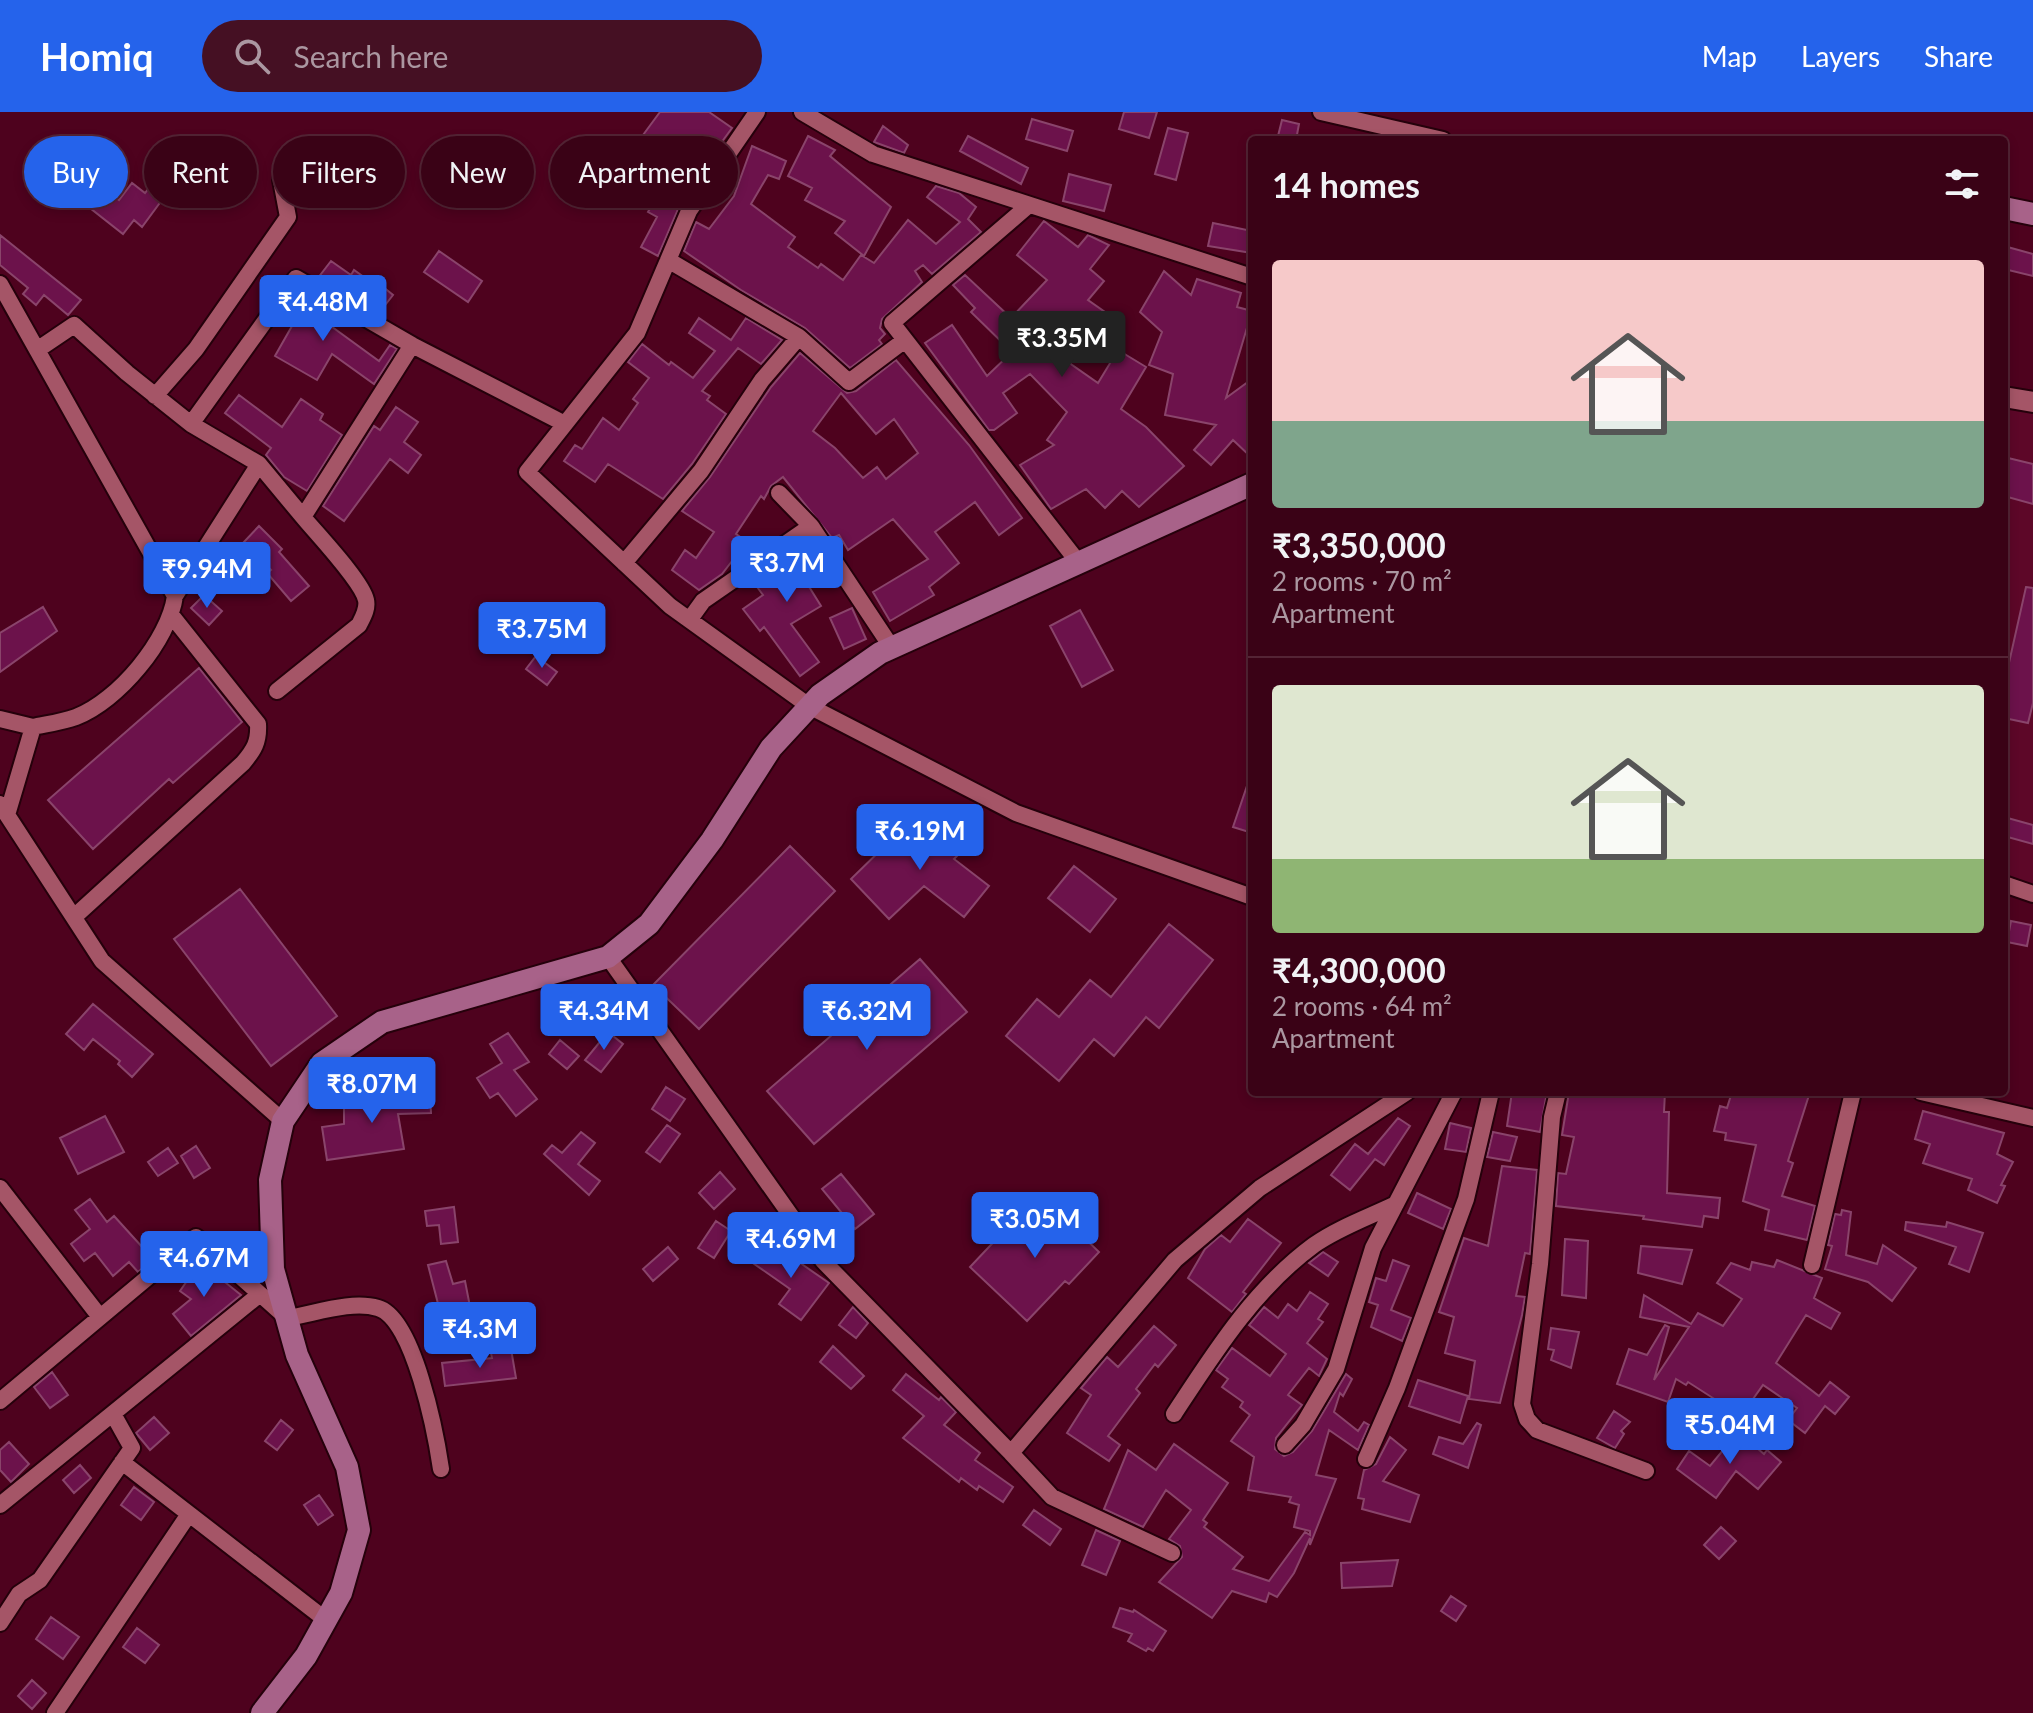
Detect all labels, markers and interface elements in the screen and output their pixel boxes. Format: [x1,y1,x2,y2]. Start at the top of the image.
search box [202,20,762,92]
text: Homiq [40,33,154,79]
icon: search [230,34,274,78]
text: Search here [294,38,448,74]
text: Map [1702,39,1757,73]
text: Layers [1801,39,1880,73]
text: Share [1924,39,1993,73]
chip: Buy [24,136,128,208]
chip: Rent [144,136,257,208]
chip: Filters [273,136,405,208]
chip: New [421,136,534,208]
chip: Apartment [550,136,738,208]
icon: filters [1940,162,1984,206]
text: 14 homes [1272,164,1420,205]
pin: ₹4.48M [258,275,388,343]
text: ₹4.48M [277,285,369,317]
pin: ₹3.35M [997,311,1127,379]
icon: home [1556,312,1700,456]
text: ₹3.35M [1016,321,1108,353]
text: ₹3,350,000 [1272,524,1446,565]
pin: ₹3.7M [731,536,843,604]
pin: ₹9.94M [142,542,272,610]
text: ₹3.7M [749,546,825,578]
text: ₹9.94M [161,552,253,584]
text: 2 rooms · 70 m² [1272,565,1452,597]
text: Apartment [1272,597,1395,629]
pin: ₹3.75M [477,602,607,670]
text: ₹3.75M [496,612,588,644]
icon: home [1556,737,1700,881]
pin: ₹6.19M [855,804,985,872]
text: ₹6.19M [874,814,966,846]
text: ₹4,300,000 [1272,949,1446,990]
pin: ₹4.34M [539,984,669,1052]
pin: ₹6.32M [802,984,932,1052]
text: 2 rooms · 64 m² [1272,990,1452,1022]
text: ₹4.34M [558,994,650,1026]
text: ₹6.32M [821,994,913,1026]
text: Apartment [1272,1022,1395,1054]
pin: ₹8.07M [307,1057,437,1125]
text: ₹8.07M [326,1067,418,1099]
pin: ₹3.05M [970,1192,1100,1260]
text: ₹3.05M [989,1202,1081,1234]
pin: ₹4.69M [726,1212,856,1280]
text: ₹4.69M [745,1222,837,1254]
pin: ₹4.67M [139,1231,269,1299]
text: ₹4.67M [158,1241,250,1273]
pin: ₹4.3M [424,1302,536,1370]
text: ₹4.3M [442,1312,518,1344]
pin: ₹5.04M [1665,1398,1795,1466]
text: ₹5.04M [1684,1408,1776,1440]

